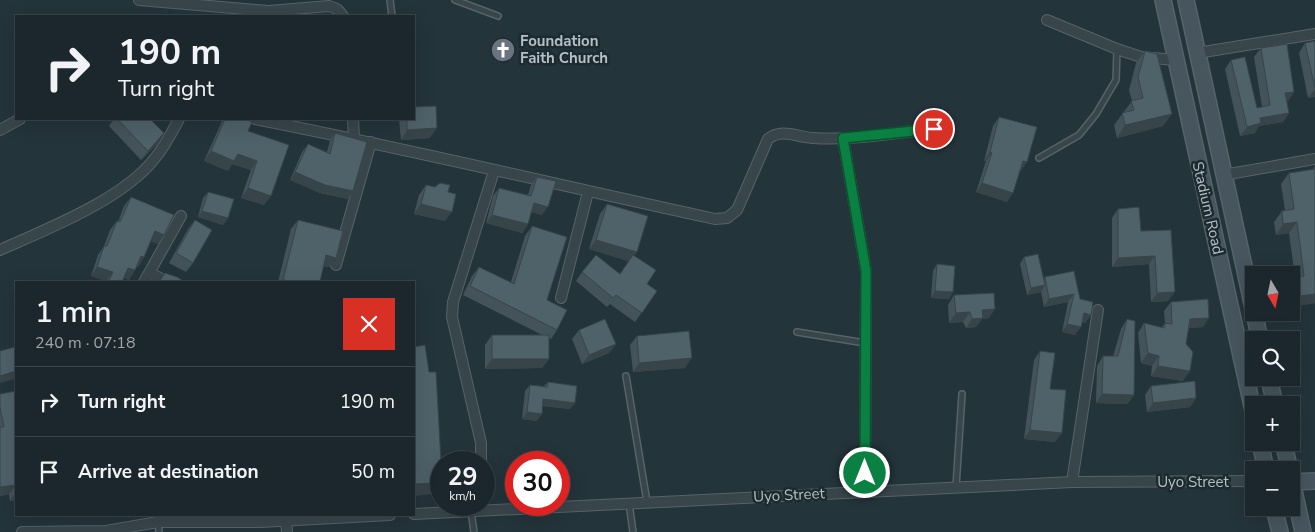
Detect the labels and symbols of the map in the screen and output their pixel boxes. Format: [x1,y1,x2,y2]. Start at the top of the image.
place label: Foundation Faith Church [520,31,608,68]
church icon: Foundation Faith Church [490,37,516,63]
pin [913,108,955,150]
street label: Stadium Road [1188,160,1228,256]
north arrow [1245,266,1300,321]
position arrow [838,446,890,498]
speed limit sign: 30 [505,451,570,516]
street label: Uyo Street [1157,472,1230,492]
street label: Uyo Street [753,483,826,507]

